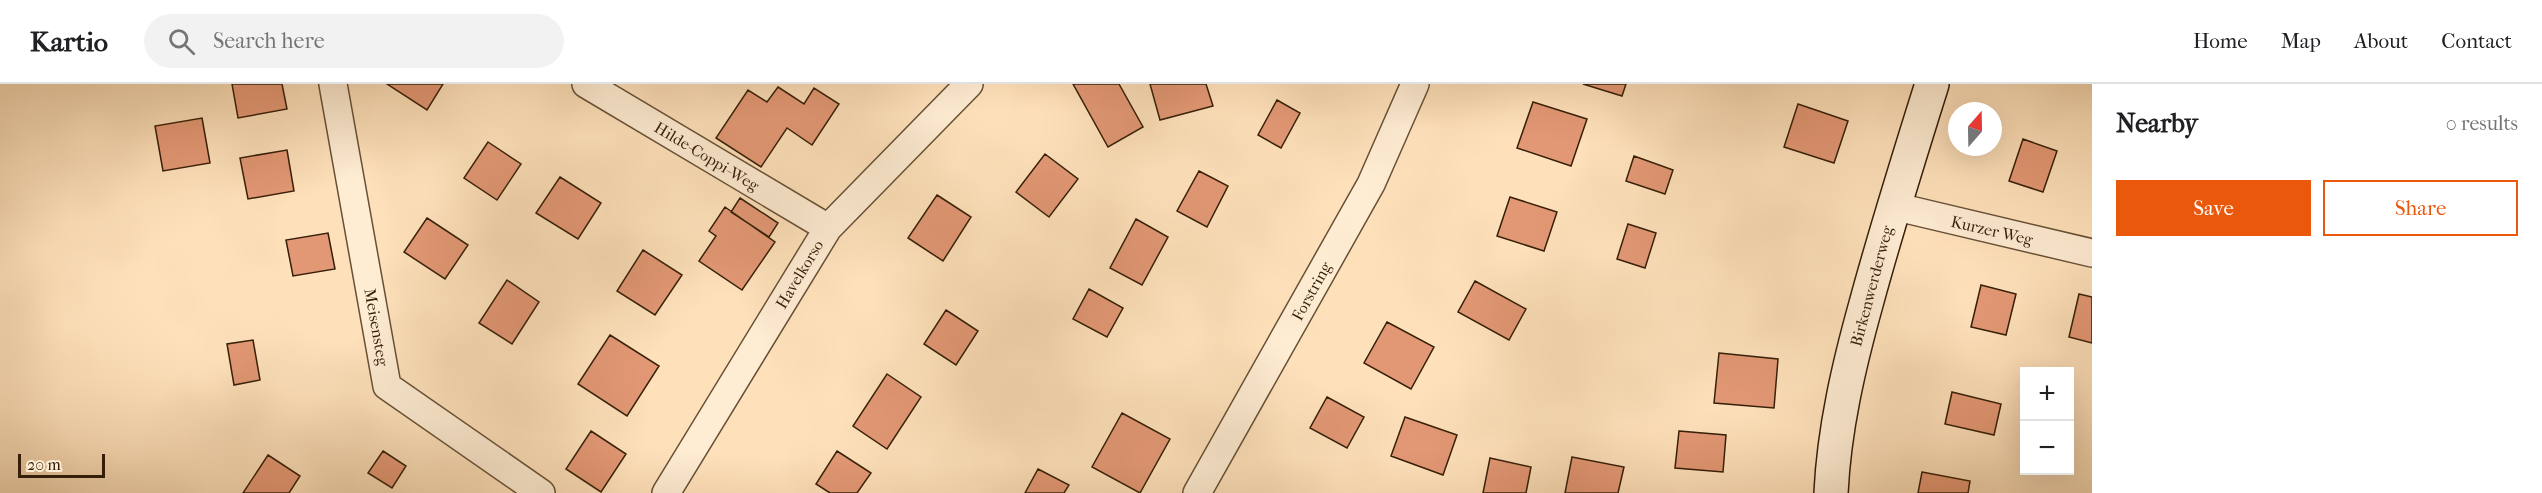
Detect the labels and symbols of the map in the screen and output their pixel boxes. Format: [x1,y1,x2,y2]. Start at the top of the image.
north arrow [1948,102,2002,156]
street label: Hilde-Coppi-Weg [651,118,763,195]
street label: Kurzer Weg [1949,212,2035,249]
street label: Birkenwerderweg [1846,223,1897,349]
street label: Havelkorso [772,237,827,312]
street label: Forstring [1288,258,1336,324]
street label: Meisensteg [360,287,393,368]
scale bar [18,451,105,478]

